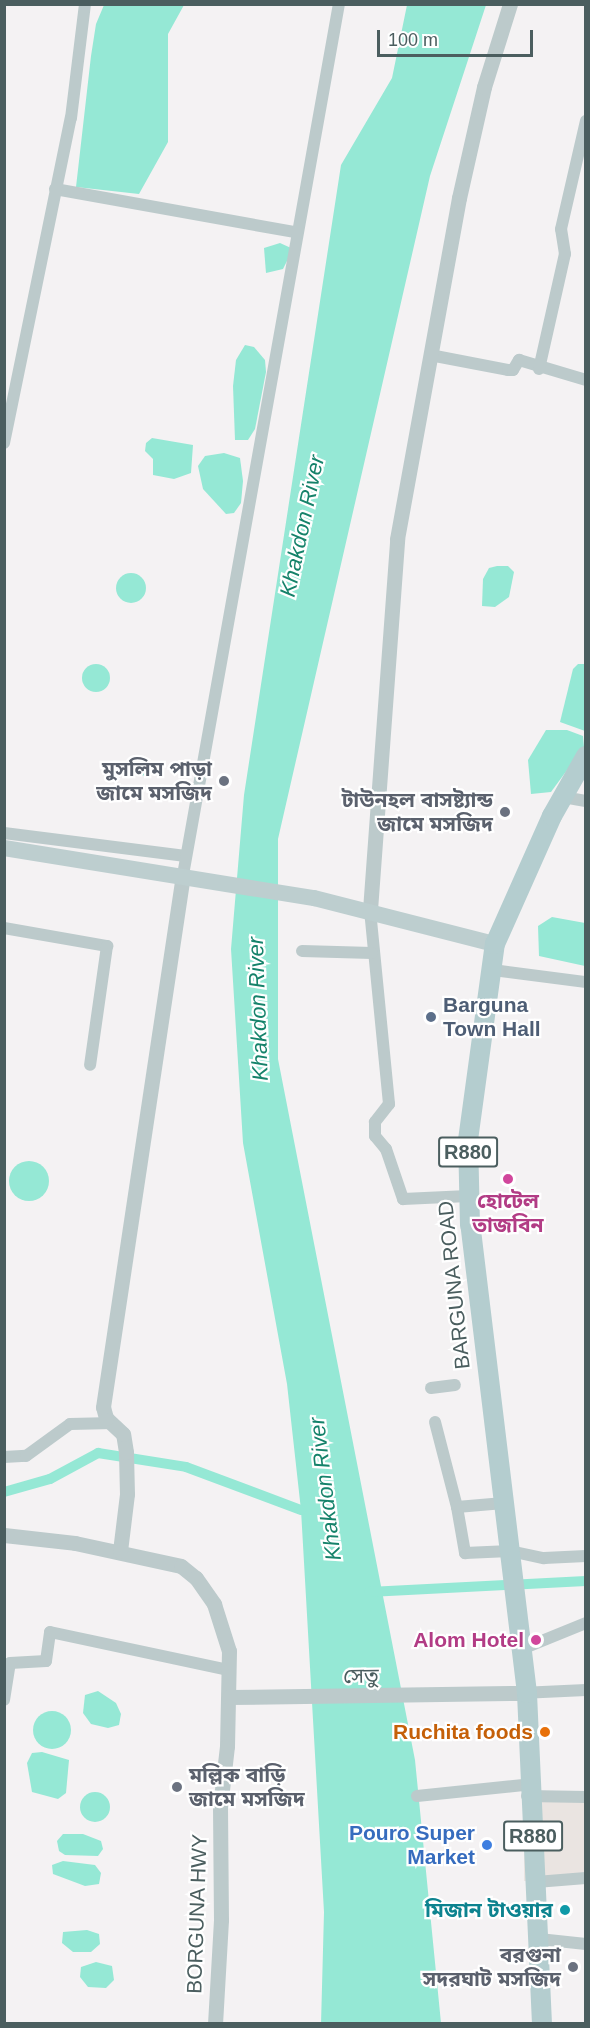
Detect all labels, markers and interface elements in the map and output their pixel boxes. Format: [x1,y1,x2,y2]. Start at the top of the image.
scale bar [380,18,536,56]
text: 100 m [388,30,438,50]
water label: Khakdon River [274,453,330,599]
place label: মুসলিম পাড়া জামে মসজিদ [96,756,212,806]
marker: মুসলিম পাড়া জামে মসজিদ [217,774,231,788]
place label: টাউনহল বাসষ্ট্যান্ড জামে মসজিদ [342,787,493,837]
marker: টাউনহল বাসষ্ট্যান্ড জামে মসজিদ [498,805,512,819]
water label: Khakdon River [242,936,274,1082]
place label: Barguna Town Hall [443,992,541,1042]
marker: Barguna Town Hall [424,1010,438,1024]
road number: R880 [438,1135,498,1169]
marker: হোটেল তাজবিন [501,1172,515,1186]
place label: হোটেল তাজবিন [472,1188,544,1238]
street label: BARGUNA ROAD [433,1199,475,1371]
water label: Khakdon River [303,1416,347,1562]
place label: Alom Hotel [413,1627,524,1653]
marker: Alom Hotel [529,1633,543,1647]
street label: সেতু [343,1663,379,1689]
place label: Ruchita foods [393,1719,533,1745]
marker: Ruchita foods [538,1725,552,1739]
place label: মল্লিক বাড়ি জামে মসজিদ [189,1762,305,1812]
marker: মল্লিক বাড়ি জামে মসজিদ [170,1780,184,1794]
road number: R880 [503,1819,563,1853]
place label: Pouro Super Market [349,1820,475,1870]
street label: BORGUNA HWY [182,1833,212,1995]
marker: Pouro Super Market [480,1838,494,1852]
place label: মিজান টাওয়ার [425,1897,553,1923]
marker: মিজান টাওয়ার [558,1903,572,1917]
place label: বরগুনা সদরঘাট মসজিদ [423,1942,561,1992]
marker: বরগুনা সদরঘাট মসজিদ [566,1960,580,1974]

